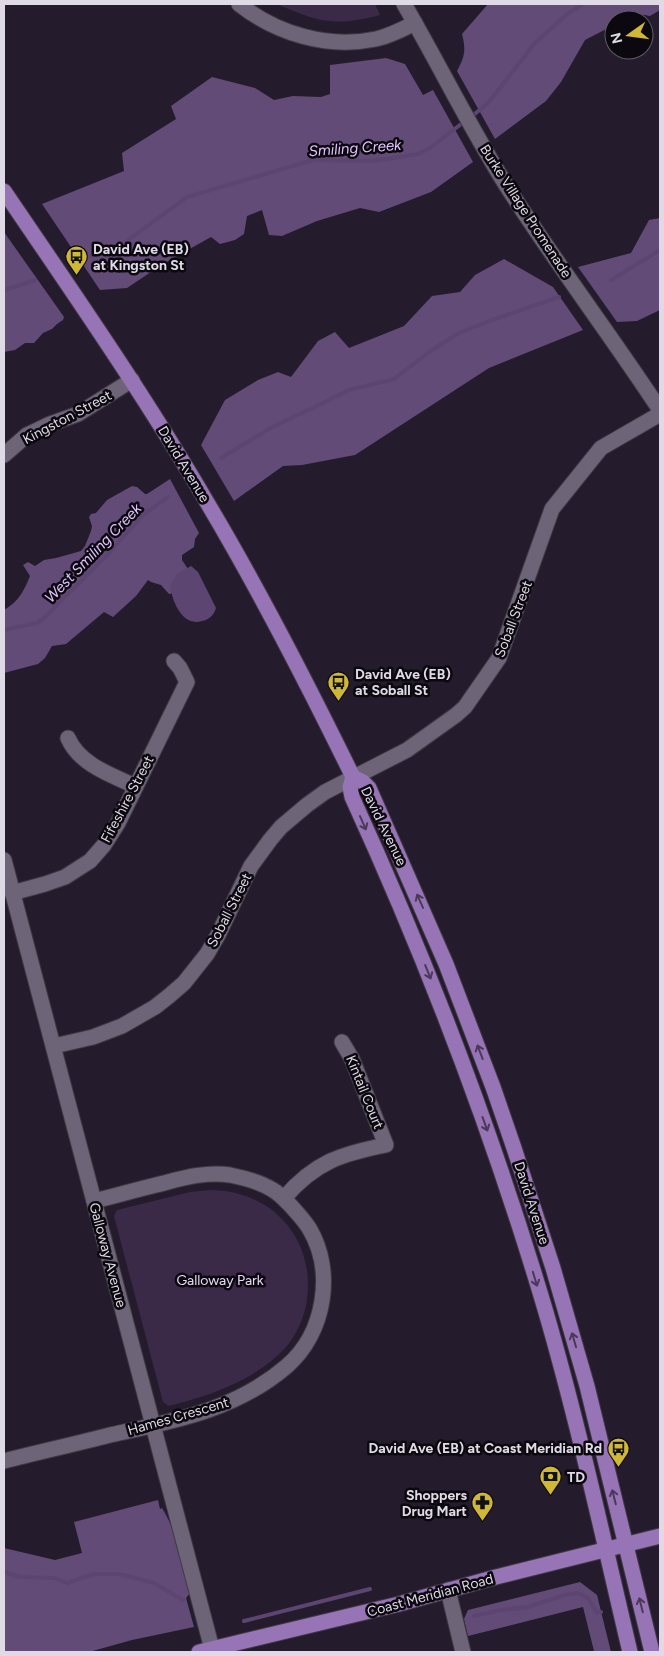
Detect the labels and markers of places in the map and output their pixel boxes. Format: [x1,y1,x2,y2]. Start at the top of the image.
place label: David Ave (EB) at Kingston St [93,241,189,274]
bus stop icon: David Ave (EB) at Kingston St [65,245,89,276]
place label: David Ave (EB) at Soball St [355,666,451,699]
bus stop icon: David Ave (EB) at Soball St [327,670,351,701]
bus stop icon: David Ave (EB) at Coast Meridian Rd [606,1436,630,1467]
place label: David Ave (EB) at Coast Meridian Rd [368,1440,602,1457]
bank icon: TD [539,1465,563,1496]
place label: TD [567,1469,585,1486]
place label: Shoppers Drug Mart [402,1487,467,1520]
pharmacy icon: Shoppers Drug Mart [471,1491,495,1522]

